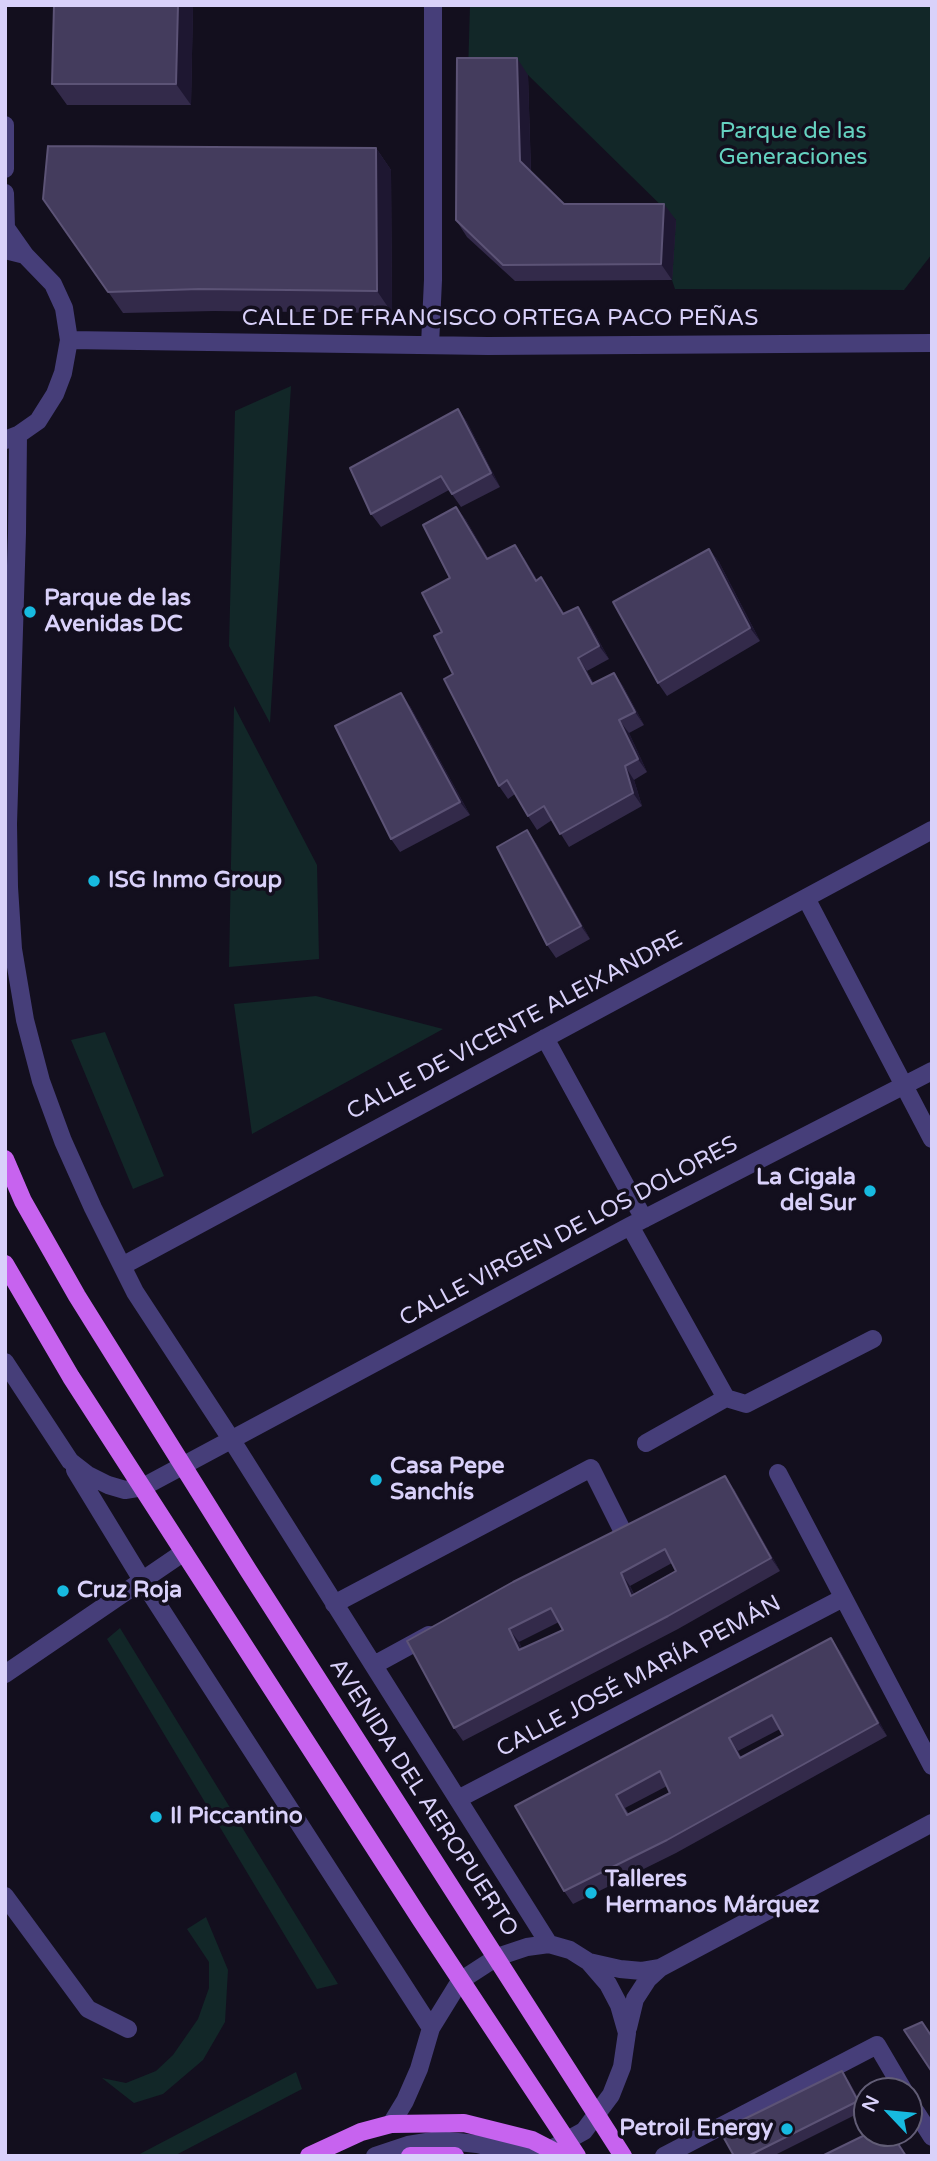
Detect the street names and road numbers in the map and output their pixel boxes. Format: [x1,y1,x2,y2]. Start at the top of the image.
street label: CALLE DE FRANCISCO ORTEGA PACO PEÑAS [242,305,758,333]
street label: CALLE DE VICENTE ALEIXANDRE [342,925,688,1127]
street label: CALLE VIRGEN DE LOS DOLORES [395,1131,743,1333]
street label: CALLE JOSÉ MARÍA PEMÁN [492,1590,786,1764]
street label: AVENIDA DEL AEROPUERTO [323,1654,523,1942]

